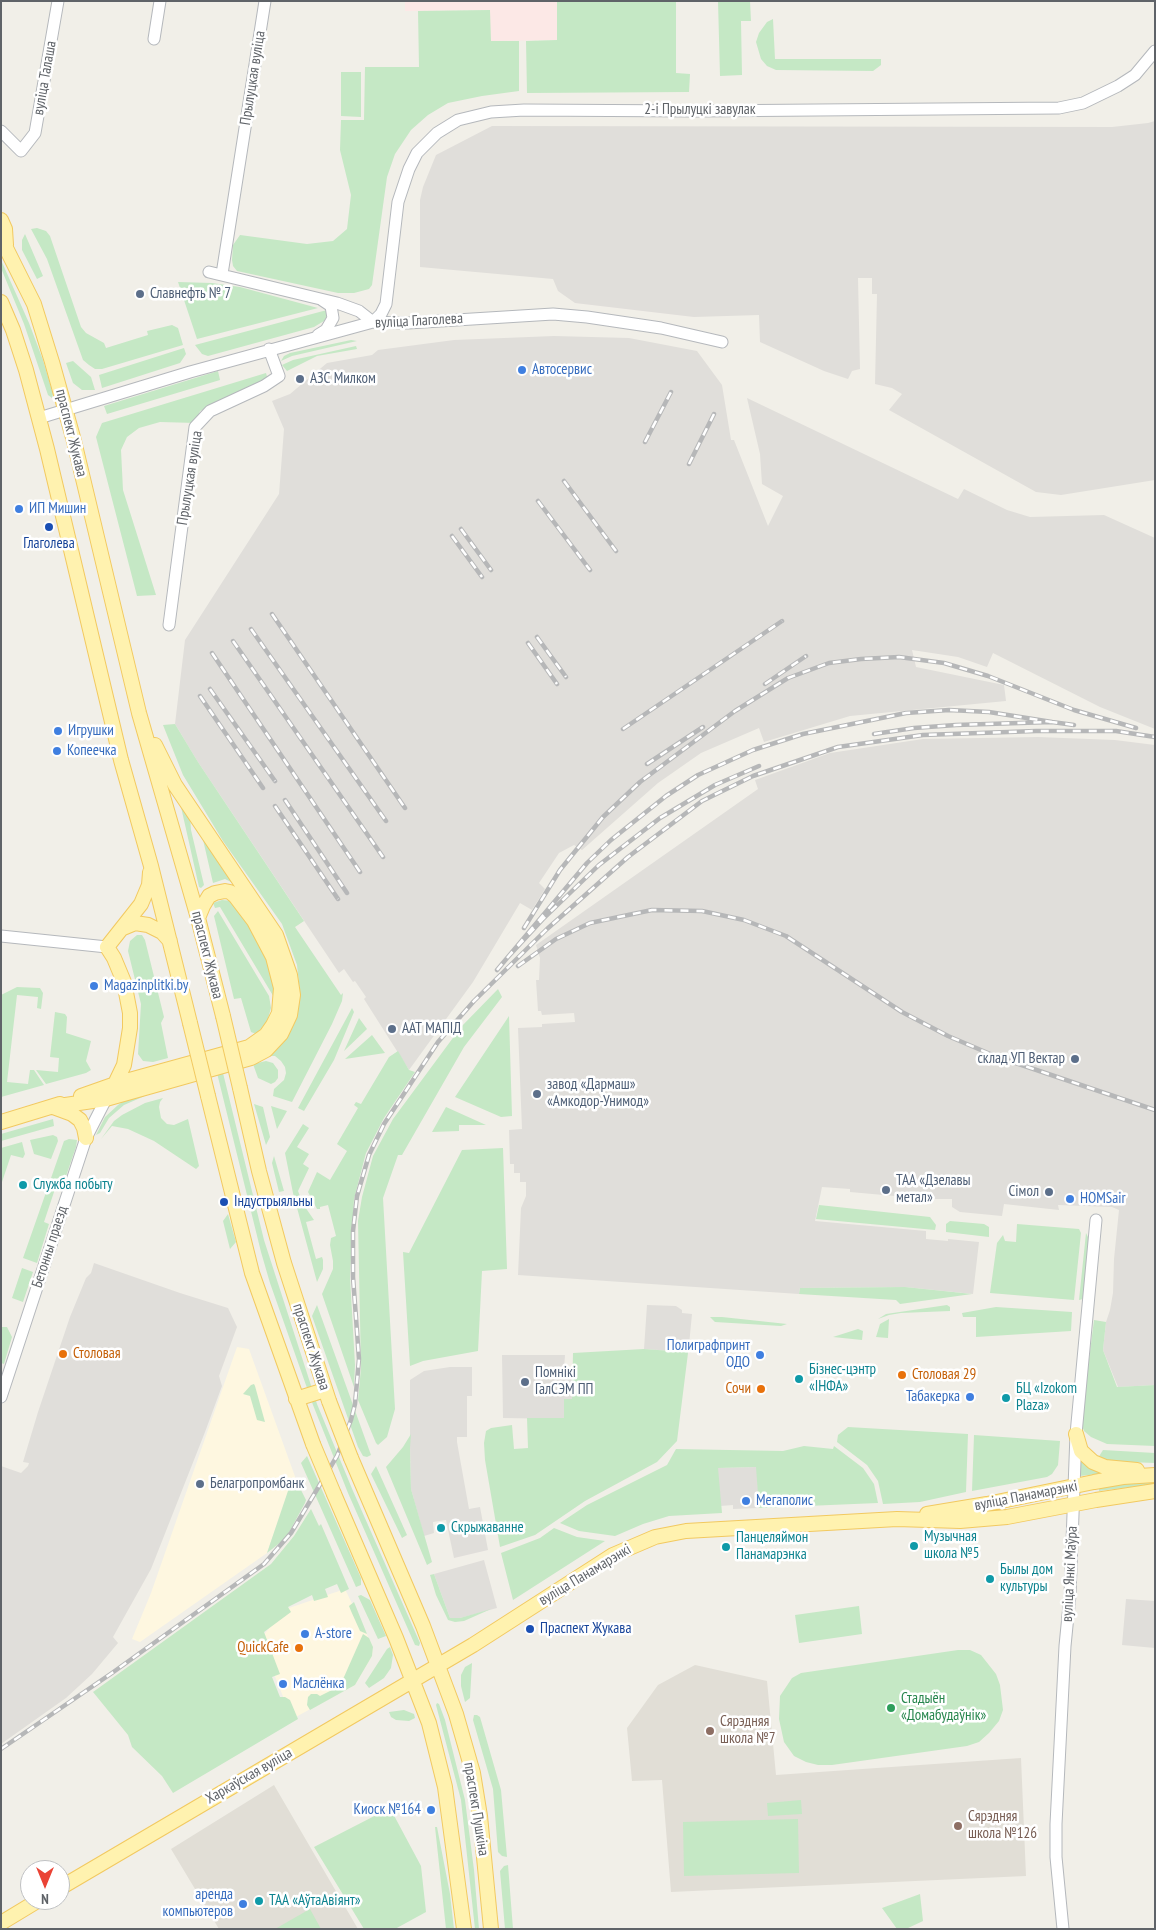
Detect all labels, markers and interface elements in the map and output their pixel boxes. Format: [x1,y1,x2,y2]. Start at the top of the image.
street label: Прылуцкая вуліца [237,30,269,126]
street label: вуліца Талаша [30,39,60,117]
street label: 2-і Прылуцкі завулак [644,101,756,119]
place label: Славнефть № 7 [150,285,231,303]
marker: Славнефть № 7 [134,288,146,300]
street label: вуліца Глаголева [375,310,463,332]
place label: Автосервис [532,361,592,379]
marker: Автосервис [516,364,528,376]
place label: АЗС Милком [310,370,376,388]
marker: АЗС Милком [294,373,306,385]
street label: праспект Жукава [51,387,91,479]
street label: Прылуцкая вуліца [174,430,206,526]
place label: ИП Мишин [29,500,86,518]
marker: ИП Мишин [13,503,25,515]
marker: Глаголева [43,521,55,533]
place label: Глаголева [23,535,75,553]
place label: Игрушки [68,722,114,740]
marker: Игрушки [52,725,64,737]
place label: Копеечка [67,742,117,760]
marker: Копеечка [51,745,63,757]
street label: праспект Жукава [187,909,227,1001]
place label: Magazinplitki.by [104,977,188,995]
marker: Magazinplitki.by [88,980,100,992]
place label: ААТ МАПІД [402,1020,461,1038]
marker: ААТ МАПІД [386,1023,398,1035]
place label: склад УП Вектар [978,1050,1065,1068]
marker: склад УП Вектар [1069,1053,1081,1065]
place label: завод «Дармаш» «Амкодор-Унимод» [547,1076,649,1111]
marker: завод «Дармаш» «Амкодор-Унимод» [531,1088,543,1100]
place label: ТАА «Дзелавы метал» [896,1172,971,1207]
place label: Служба побыту [33,1176,113,1194]
marker: Служба побыту [17,1179,29,1191]
place label: Сімол [1008,1183,1039,1201]
marker: ТАА «Дзелавы метал» [880,1184,892,1196]
marker: Сімол [1043,1186,1055,1198]
place label: HOMSair [1080,1190,1126,1208]
place label: Індустрыяльны [234,1193,313,1211]
marker: HOMSair [1064,1193,1076,1205]
marker: Індустрыяльны [218,1196,230,1208]
street label: Бетонны праезд [28,1204,72,1290]
street label: праспект Жукава [289,1301,333,1393]
place label: Полиграфпринт ОДО [667,1337,750,1372]
place label: Столовая [73,1345,121,1363]
marker: Столовая [57,1348,69,1360]
marker: Полиграфпринт ОДО [754,1349,766,1361]
place label: Бізнес-цэнтр «ІНФА» [809,1361,876,1396]
place label: Помнікі ГалСЭМ ПП [535,1364,593,1399]
place label: Столовая 29 [912,1366,976,1384]
marker: Столовая 29 [896,1369,908,1381]
marker: Бізнес-цэнтр «ІНФА» [793,1373,805,1385]
marker: Помнікі ГалСЭМ ПП [519,1376,531,1388]
place label: Сочи [726,1380,751,1398]
place label: БЦ «Izokom Plaza» [1016,1380,1077,1415]
marker: Сочи [755,1383,767,1395]
place label: Табакерка [906,1388,960,1406]
marker: Табакерка [964,1391,976,1403]
marker: БЦ «Izokom Plaza» [1000,1392,1012,1404]
place label: Белагропромбанк [210,1475,304,1493]
street label: вуліца Панамарэнкі [973,1477,1079,1515]
marker: Белагропромбанк [194,1478,206,1490]
place label: Мегаполис [756,1492,813,1510]
marker: Мегаполис [740,1495,752,1507]
place label: Скрыжаванне [451,1519,524,1537]
marker: Скрыжаванне [435,1522,447,1534]
street label: вуліца Янкі Маўра [1058,1526,1082,1622]
place label: Музычная школа №5 [924,1528,979,1563]
place label: Панцеляймон Панамарэнка [736,1529,808,1564]
street label: вуліца Панамарэнкі [536,1540,634,1610]
marker: Музычная школа №5 [908,1540,920,1552]
marker: Панцеляймон Панамарэнка [720,1541,732,1553]
place label: Былы дом культуры [1000,1561,1053,1596]
marker: Былы дом культуры [984,1573,996,1585]
place label: Праспект Жукава [540,1620,631,1638]
marker: Праспект Жукава [524,1623,536,1635]
place label: А-store [315,1625,352,1643]
marker: А-store [299,1628,311,1640]
place label: QuickCafe [237,1639,289,1657]
marker: QuickCafe [293,1642,305,1654]
place label: Маслёнка [293,1675,344,1693]
marker: Маслёнка [277,1678,289,1690]
place label: Стадыён «Домабудаўнік» [901,1690,986,1725]
marker: Стадыён «Домабудаўнік» [885,1702,897,1714]
place label: Сярэдняя школа №7 [720,1713,775,1748]
marker: Сярэдняя школа №7 [704,1725,716,1737]
street label: Харкаўская вуліца [202,1744,296,1808]
street label: праспект Пушкіна [460,1761,492,1857]
place label: Киоск №164 [354,1801,421,1819]
marker: Киоск №164 [425,1804,437,1816]
place label: Сярэдняя школа №126 [968,1808,1037,1843]
marker: Сярэдняя школа №126 [952,1820,964,1832]
north arrow [20,1860,70,1910]
place label: аренда компьютеров [163,1886,233,1921]
text: N [41,1890,49,1908]
place label: ТАА «АўтаАвіянт» [269,1892,361,1910]
marker: ТАА «АўтаАвіянт» [253,1895,265,1907]
marker: аренда компьютеров [237,1898,249,1910]

